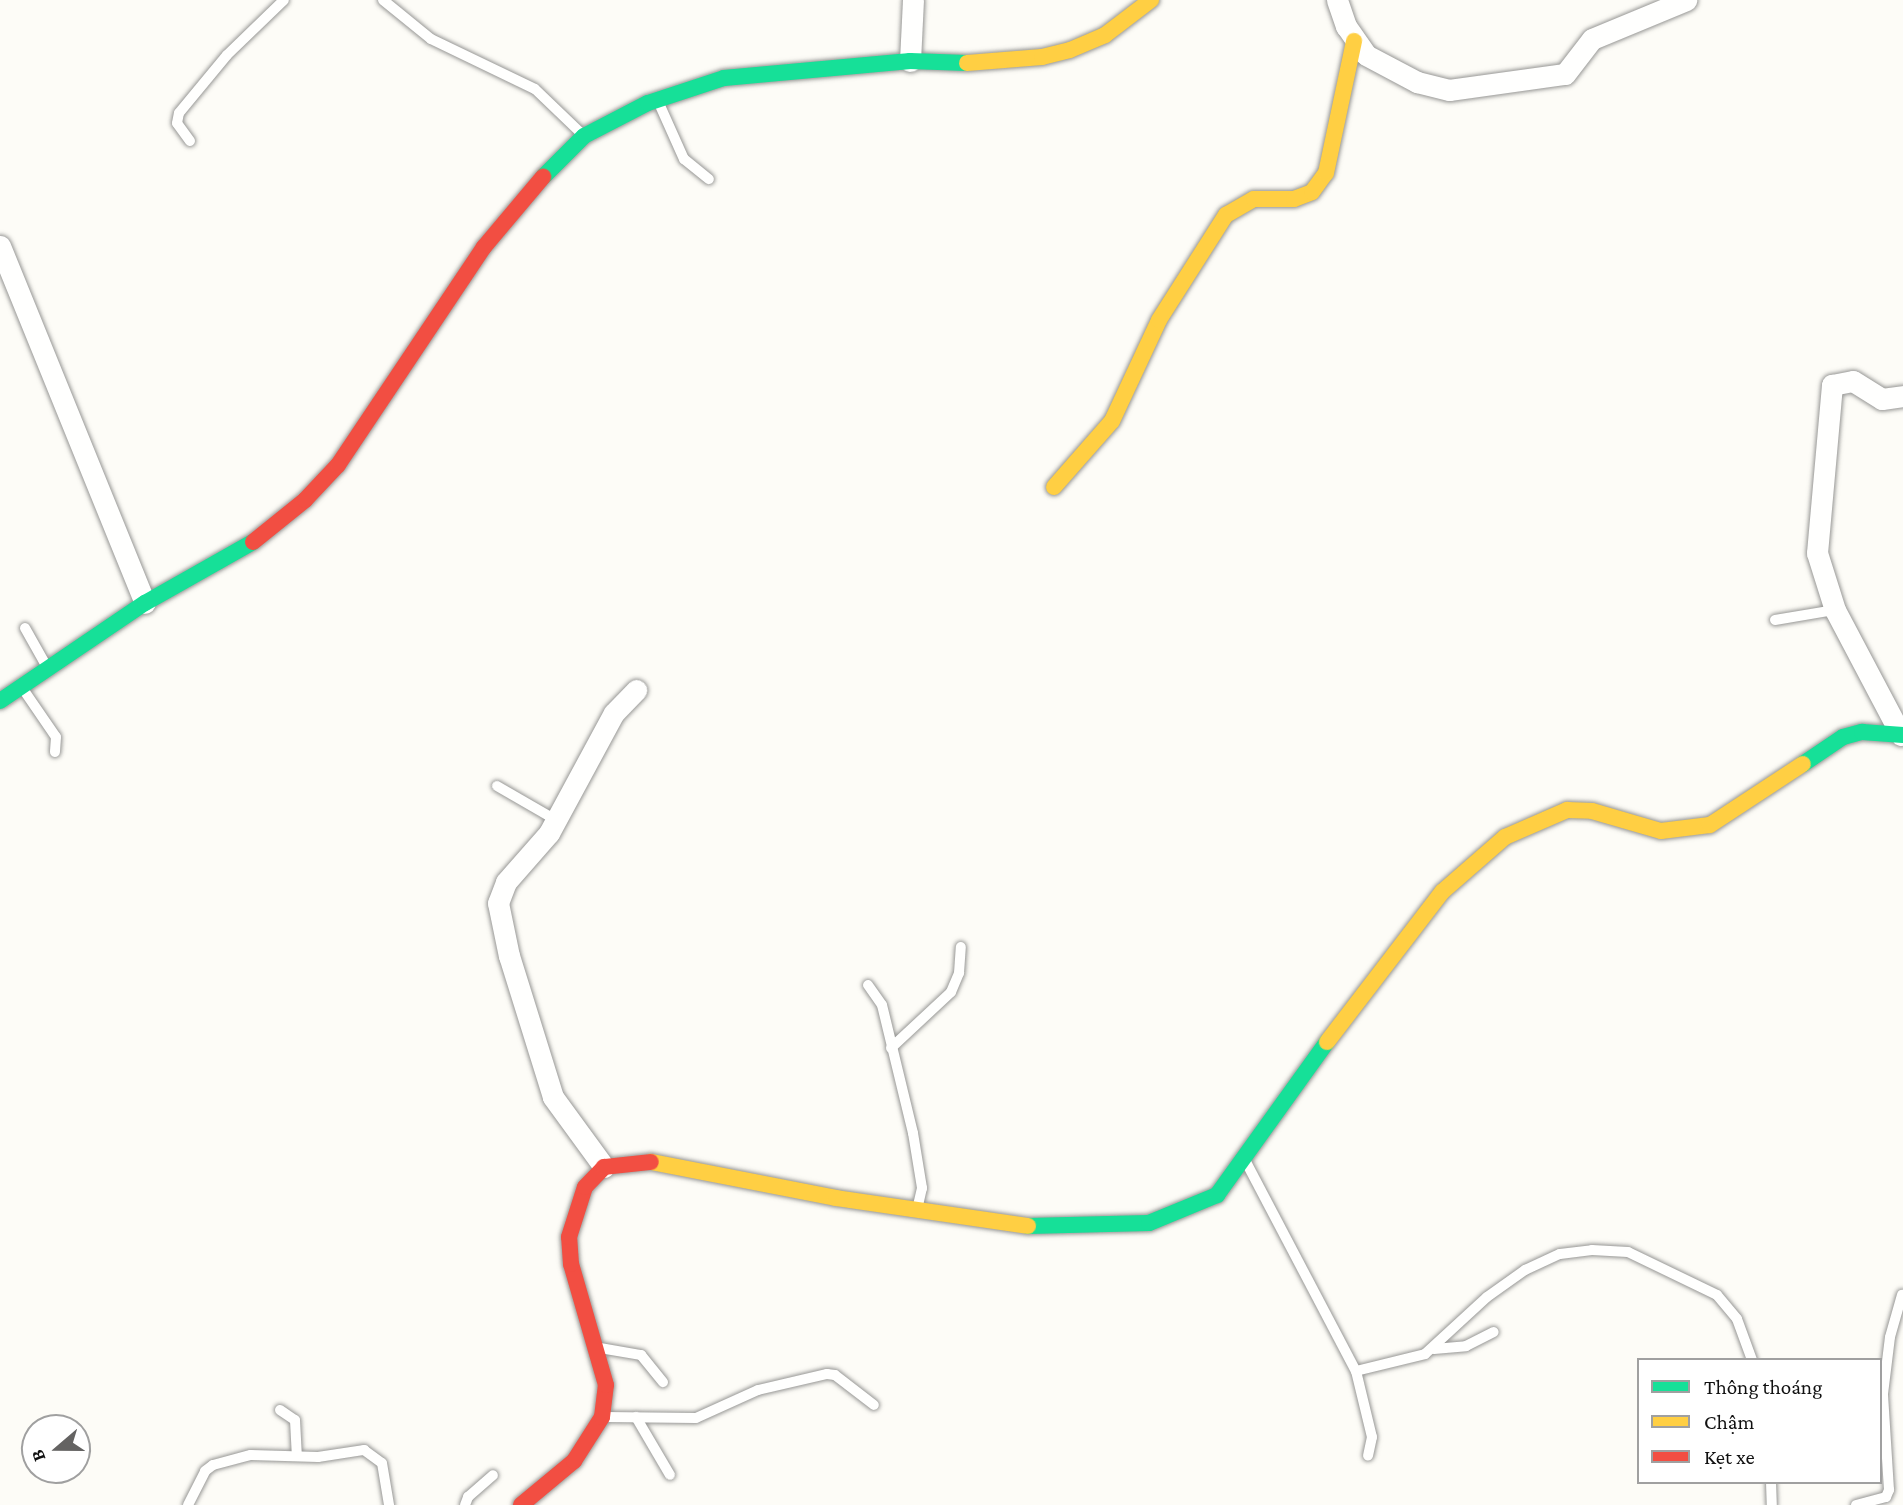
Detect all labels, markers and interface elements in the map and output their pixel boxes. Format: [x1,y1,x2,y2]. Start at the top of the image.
legend [1637,1358,1882,1484]
text: Thông thoáng [1704,1375,1822,1399]
text: Chậm [1704,1410,1754,1434]
north arrow [21,1414,91,1484]
text: Kẹt xe [1704,1445,1755,1469]
text: B [26,1447,49,1465]

